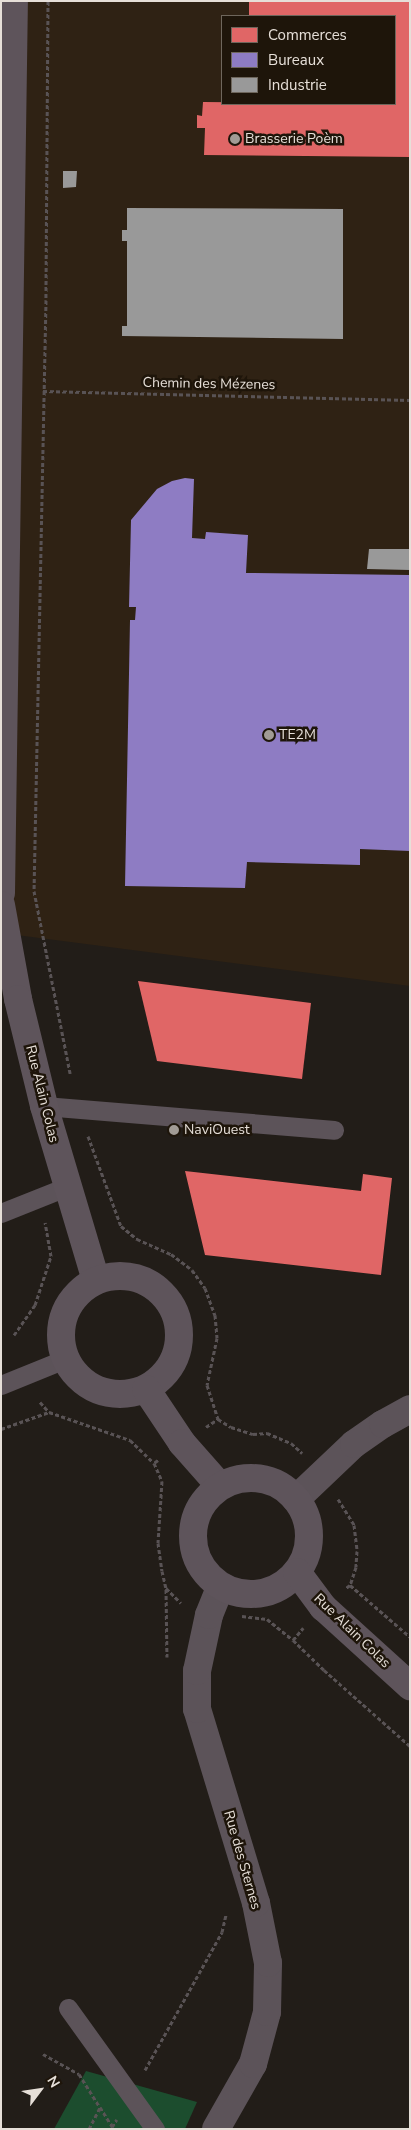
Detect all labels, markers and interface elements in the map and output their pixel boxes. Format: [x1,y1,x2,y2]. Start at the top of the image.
legend [221,15,396,105]
text: Commerces [268,25,347,45]
text: Bureaux [268,50,324,70]
text: Industrie [268,75,327,95]
place label: Brasserie Poèm [245,131,343,147]
marker: Brasserie Poèm [229,133,241,145]
street label: Chemin des Mézenes [142,374,276,394]
place label: TE2M [279,727,316,743]
marker: TE2M [263,729,275,741]
street label: Rue Alain Colas [22,1044,62,1144]
place label: NaviOuest [184,1122,250,1138]
marker: NaviOuest [168,1124,180,1136]
street label: Rue Alain Colas [310,1590,394,1672]
street label: Rue des Sternes [220,1809,264,1911]
north arrow [15,2065,65,2115]
text: N [42,2073,64,2091]

